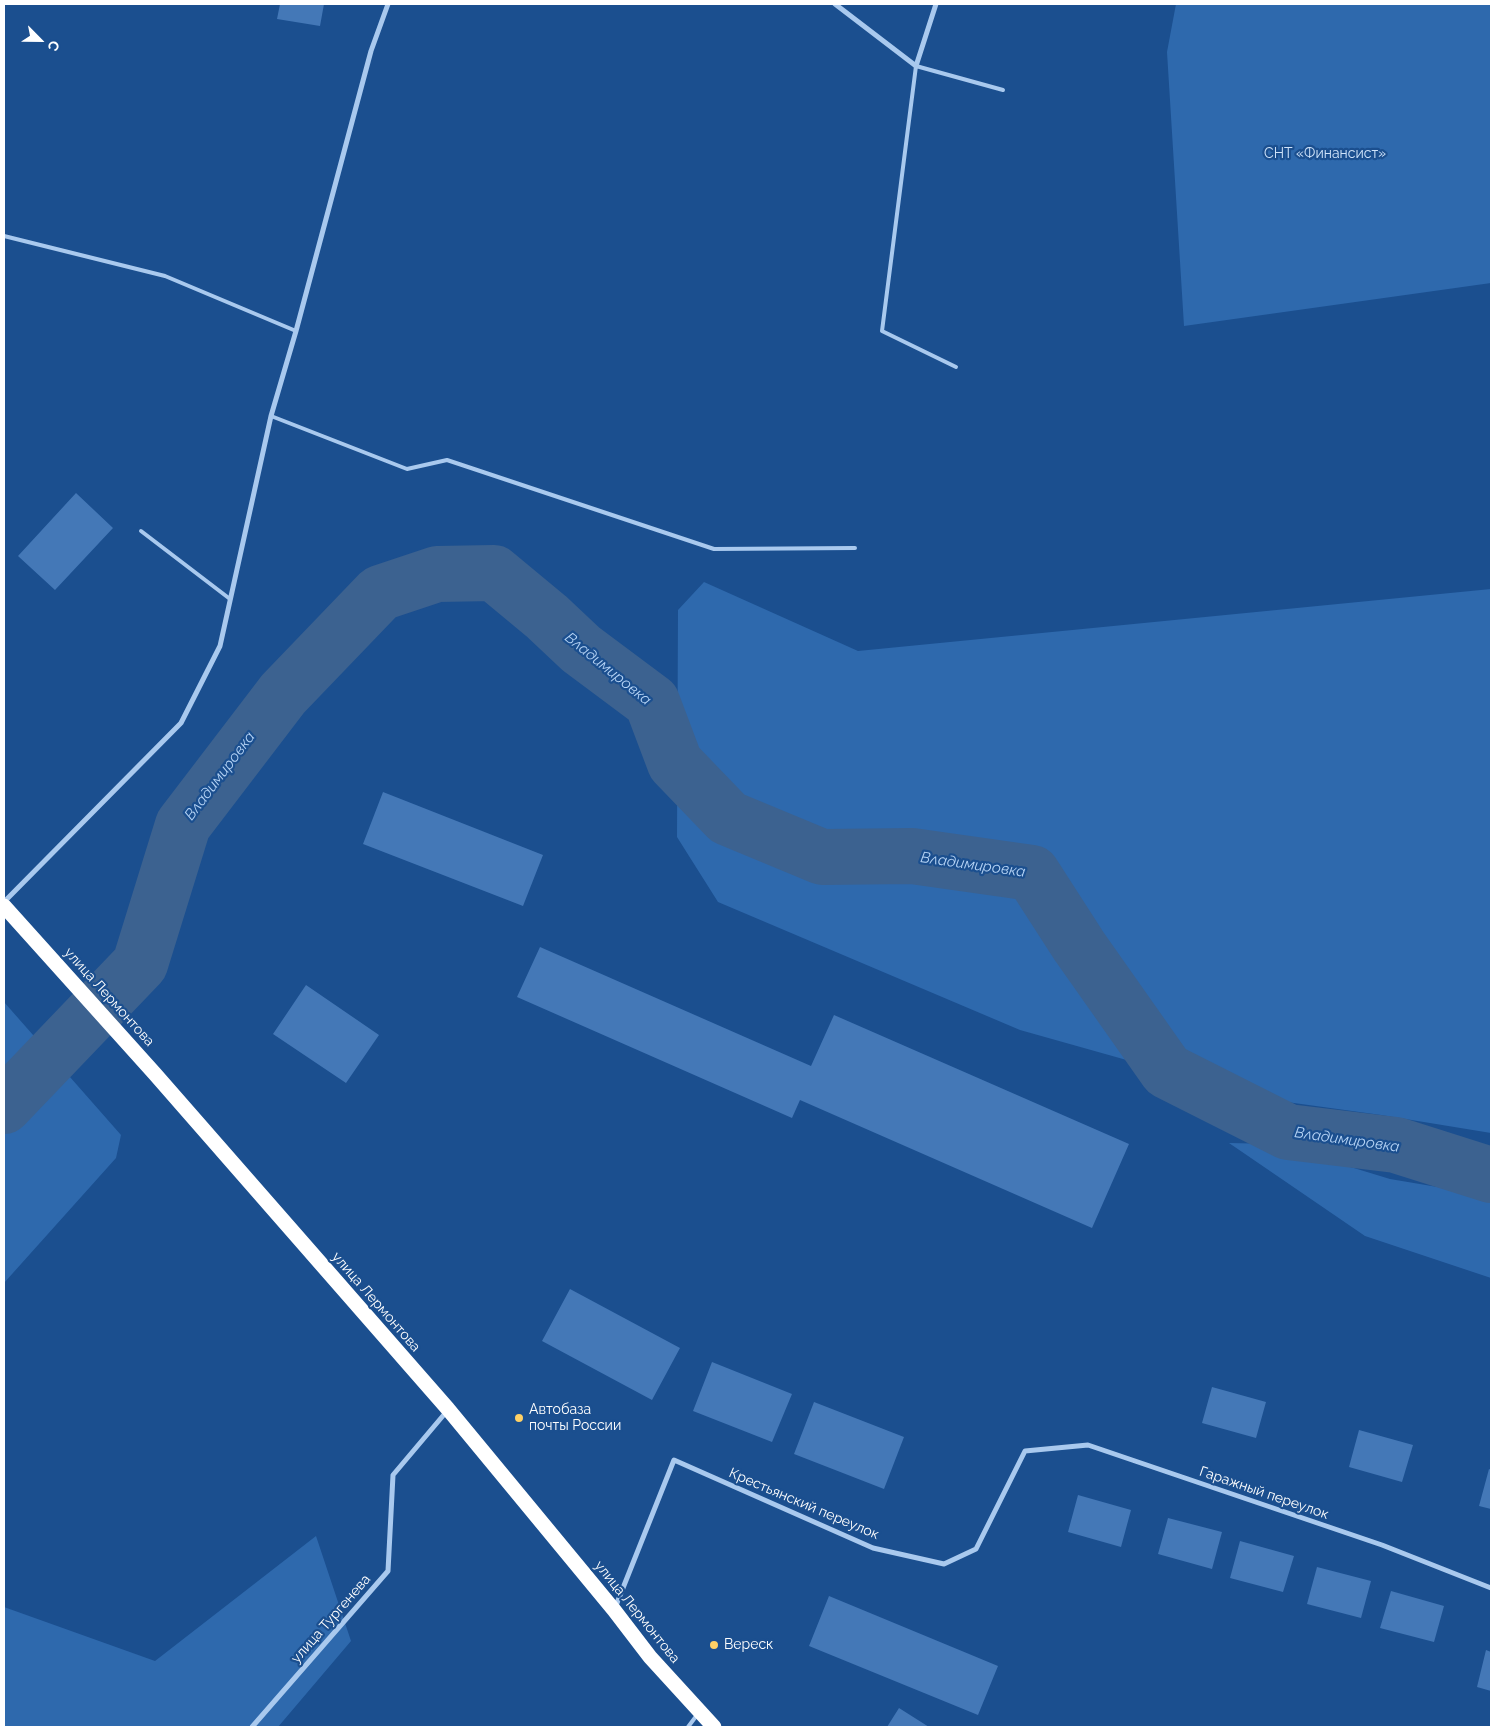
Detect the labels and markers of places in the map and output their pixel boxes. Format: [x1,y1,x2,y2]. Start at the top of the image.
place label: Автобаза почты России [529,1402,621,1434]
marker: Автобаза почты России [513,1412,525,1424]
place label: Вереск [724,1637,773,1653]
marker: Вереск [708,1639,720,1651]

